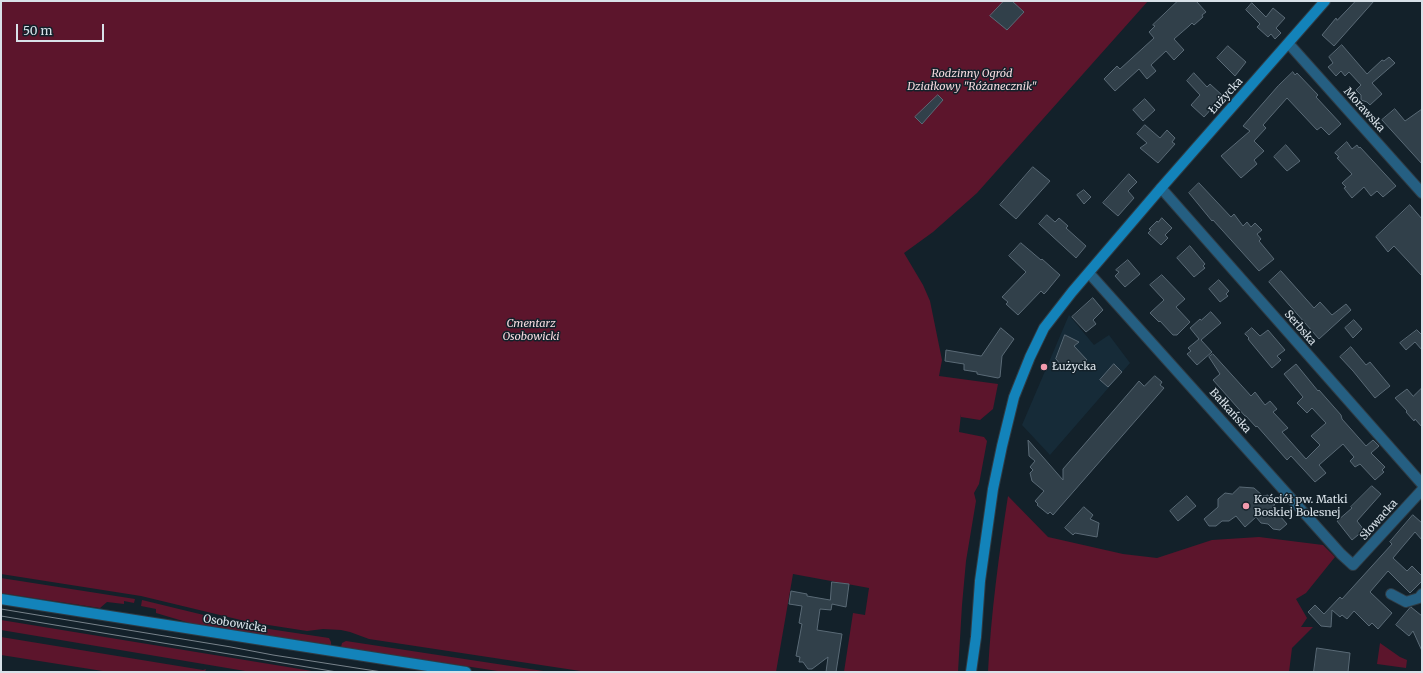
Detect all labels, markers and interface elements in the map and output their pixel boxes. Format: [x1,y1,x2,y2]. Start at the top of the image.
scale bar [18,16,106,42]
text: 50 m [23,23,52,38]
park label: Rodzinny Ogród Działkowy "Różanecznik" [907,67,1037,93]
street label: Łużycka [1206,75,1246,117]
street label: Morawska [1341,85,1387,135]
street label: Serbska [1281,308,1319,348]
park label: Cmentarz Osobowicki [502,317,560,343]
place label: Łużycka [1052,360,1096,374]
marker: Łużycka [1039,362,1049,372]
street label: Bałkańska [1206,386,1254,436]
place label: Kościół pw. Matki Boskiej Bolesnej [1254,493,1347,519]
street label: Słowacka [1357,497,1401,543]
marker: Kościół pw. Matki Boskiej Bolesnej [1241,501,1251,511]
street label: Osobowicka [202,612,268,636]

